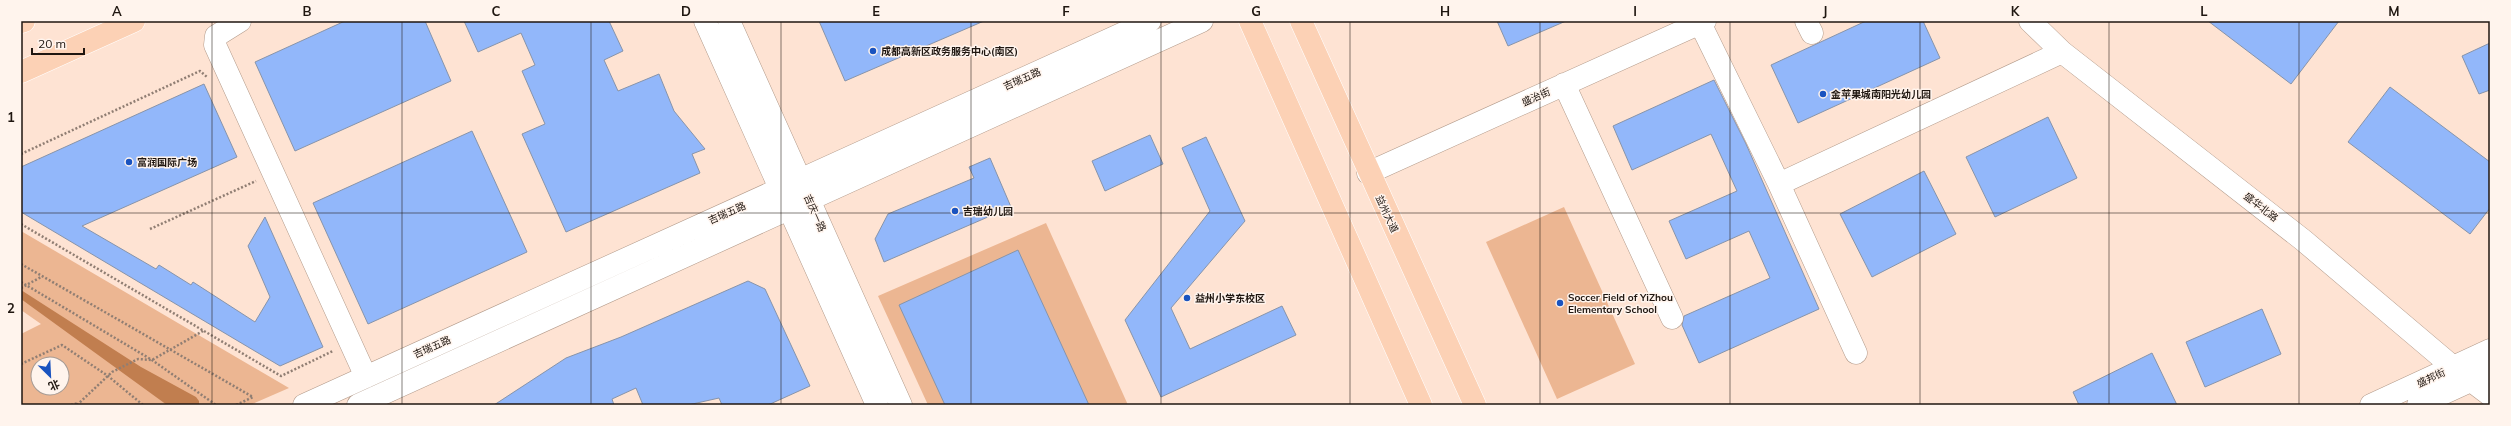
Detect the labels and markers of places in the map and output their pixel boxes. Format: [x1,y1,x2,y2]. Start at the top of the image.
place label: 成都高新区政务服务中心(南区) [881,45,1018,58]
marker: 成都高新区政务服务中心(南区) [868,46,878,56]
place label: 金苹果城南阳光幼儿园 [1830,88,1931,101]
marker: 金苹果城南阳光幼儿园 [1818,89,1828,99]
place label: 富润国际广场 [137,156,197,169]
marker: 富润国际广场 [124,157,134,167]
place label: 吉瑞幼儿园 [963,205,1013,218]
marker: 吉瑞幼儿园 [950,206,960,216]
place label: Soccer Field of YiZhou Elementary School [1568,291,1673,316]
place label: 益州小学东校区 [1195,292,1265,305]
marker: 益州小学东校区 [1182,293,1192,303]
marker: Soccer Field of YiZhou Elementary School [1555,298,1565,308]

